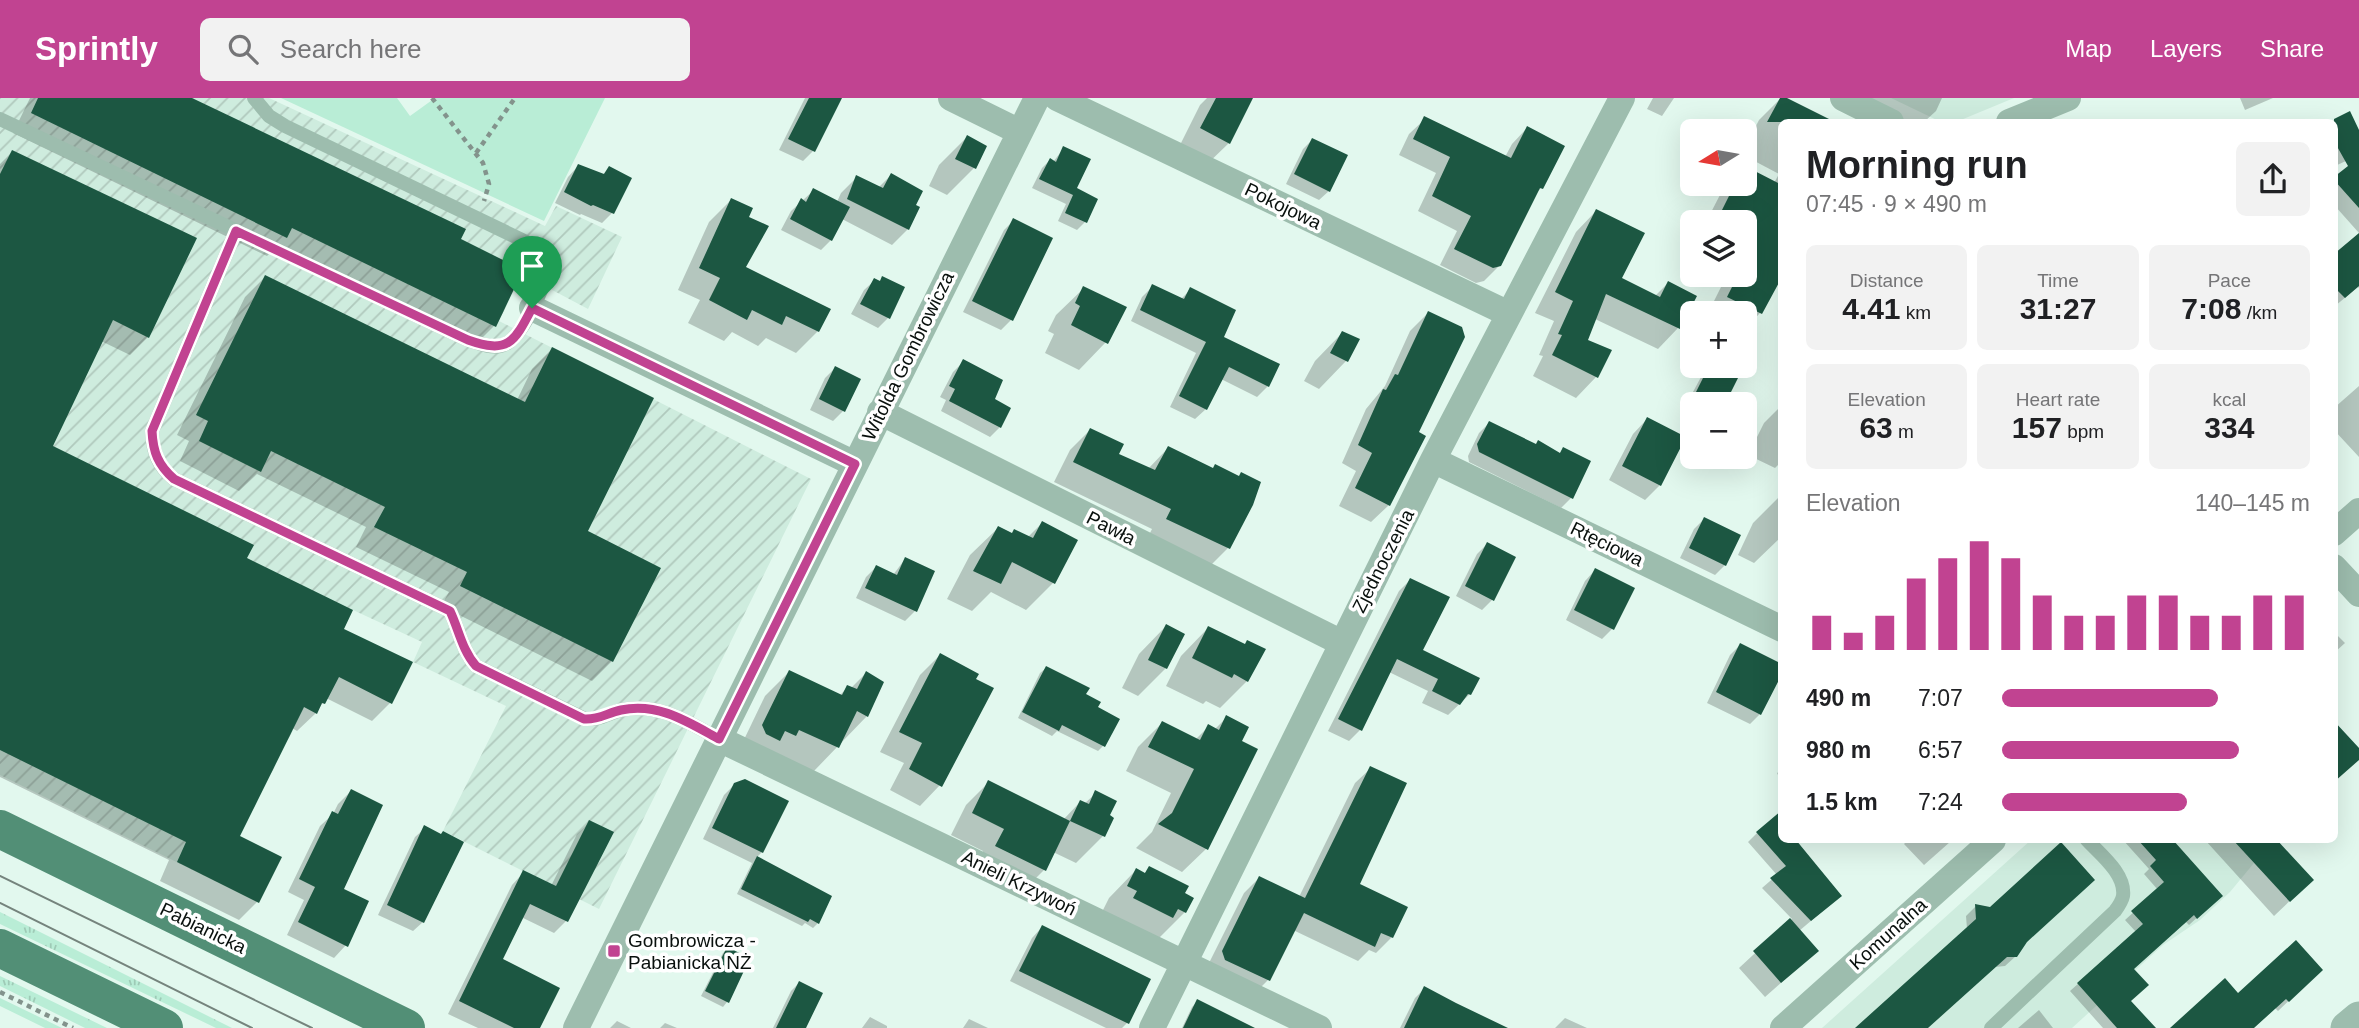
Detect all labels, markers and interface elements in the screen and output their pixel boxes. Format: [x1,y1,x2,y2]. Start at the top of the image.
search box [200,18,690,81]
text: Sprintly [35,30,158,67]
icon: search [224,30,262,68]
text: Search here [280,34,422,64]
text: Map [2065,35,2112,62]
text: Layers [2150,35,2222,62]
text: Share [2260,35,2324,62]
north arrow [1680,119,1757,196]
map controls [1680,119,1757,469]
button: share [2236,142,2310,216]
text: Morning run [1806,144,2028,186]
street label: Pokojowa [1241,179,1325,234]
text: 07:45 · 9 × 490 m [1806,191,1987,217]
button: layers [1680,210,1757,287]
pin [502,236,562,308]
icon: arrive [513,247,551,285]
street label: Witolda Gombrowicza [858,268,958,444]
text: Distance [1850,270,1924,291]
text: Time [2037,270,2079,291]
text: Pace [2208,270,2251,291]
text: 4.41 [1842,292,1901,325]
text: 31:27 [2020,292,2096,325]
text: 7:08 [2181,292,2241,325]
button: + [1680,301,1757,378]
text: km [1901,302,1931,323]
text: /km [2241,302,2277,323]
text: Elevation [1848,389,1926,410]
text: Heart rate [2016,389,2100,410]
text: kcal [2212,389,2246,410]
button: − [1680,392,1757,469]
text: 63 [1859,411,1893,444]
text: 157 [2012,411,2062,444]
text: 334 [2204,411,2254,444]
text: m [1893,421,1914,442]
text: bpm [2062,421,2104,442]
text: Elevation [1806,490,1901,516]
text: 140–145 m [2195,490,2310,516]
street label: Zjednoczenia [1348,506,1418,616]
street label: Pawła [1083,507,1139,549]
street label: Rtęciowa [1567,517,1647,571]
text: 490 m [1806,685,1871,711]
text: 7:07 [1918,685,1963,711]
text: 980 m [1806,737,1871,763]
text: 6:57 [1918,737,1963,763]
text: 1.5 km [1806,789,1878,815]
text: 7:24 [1918,789,1963,815]
street label: Anieli Krzywoń [958,846,1080,920]
street label: Komunalna [1845,894,1931,974]
street label: Pabianicka [157,898,250,958]
place label: Gombrowicza - Pabianicka NŻ [628,930,756,973]
marker: Gombrowicza - Pabianicka NŻ [606,943,622,959]

